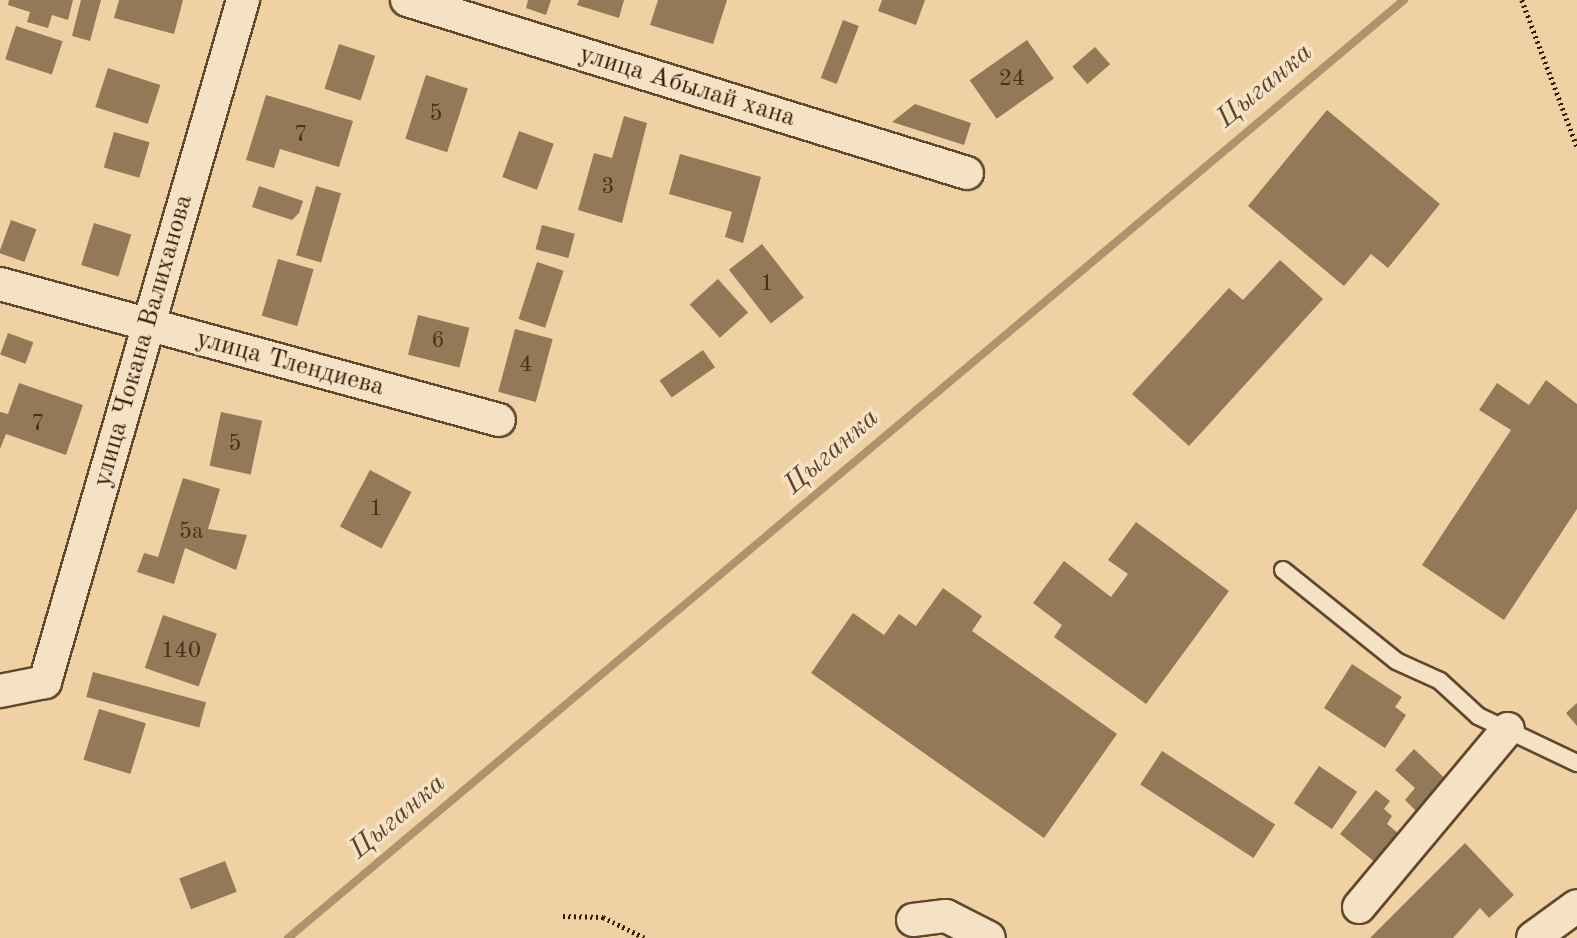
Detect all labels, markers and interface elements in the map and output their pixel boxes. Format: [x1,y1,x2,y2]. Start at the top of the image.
water label: Цыганка [1210,36,1320,136]
street label: улица Абылай хана [575,39,799,135]
house number: 24 [999,65,1025,93]
house number: 5 [429,100,443,128]
house number: 7 [294,121,308,149]
house number: 3 [601,173,615,201]
street label: улица Чокана Валиханова [87,191,201,491]
house number: 1 [760,270,774,298]
street label: улица Тлендиева [193,324,387,404]
house number: 6 [431,327,445,355]
house number: 4 [519,351,533,379]
water label: Цыганка [778,402,886,502]
house number: 7 [31,410,45,438]
house number: 5 [228,430,242,458]
house number: 1 [369,495,383,523]
house number: 5а [179,518,203,546]
house number: 140 [161,637,201,665]
water label: Цыганка [343,767,453,867]

